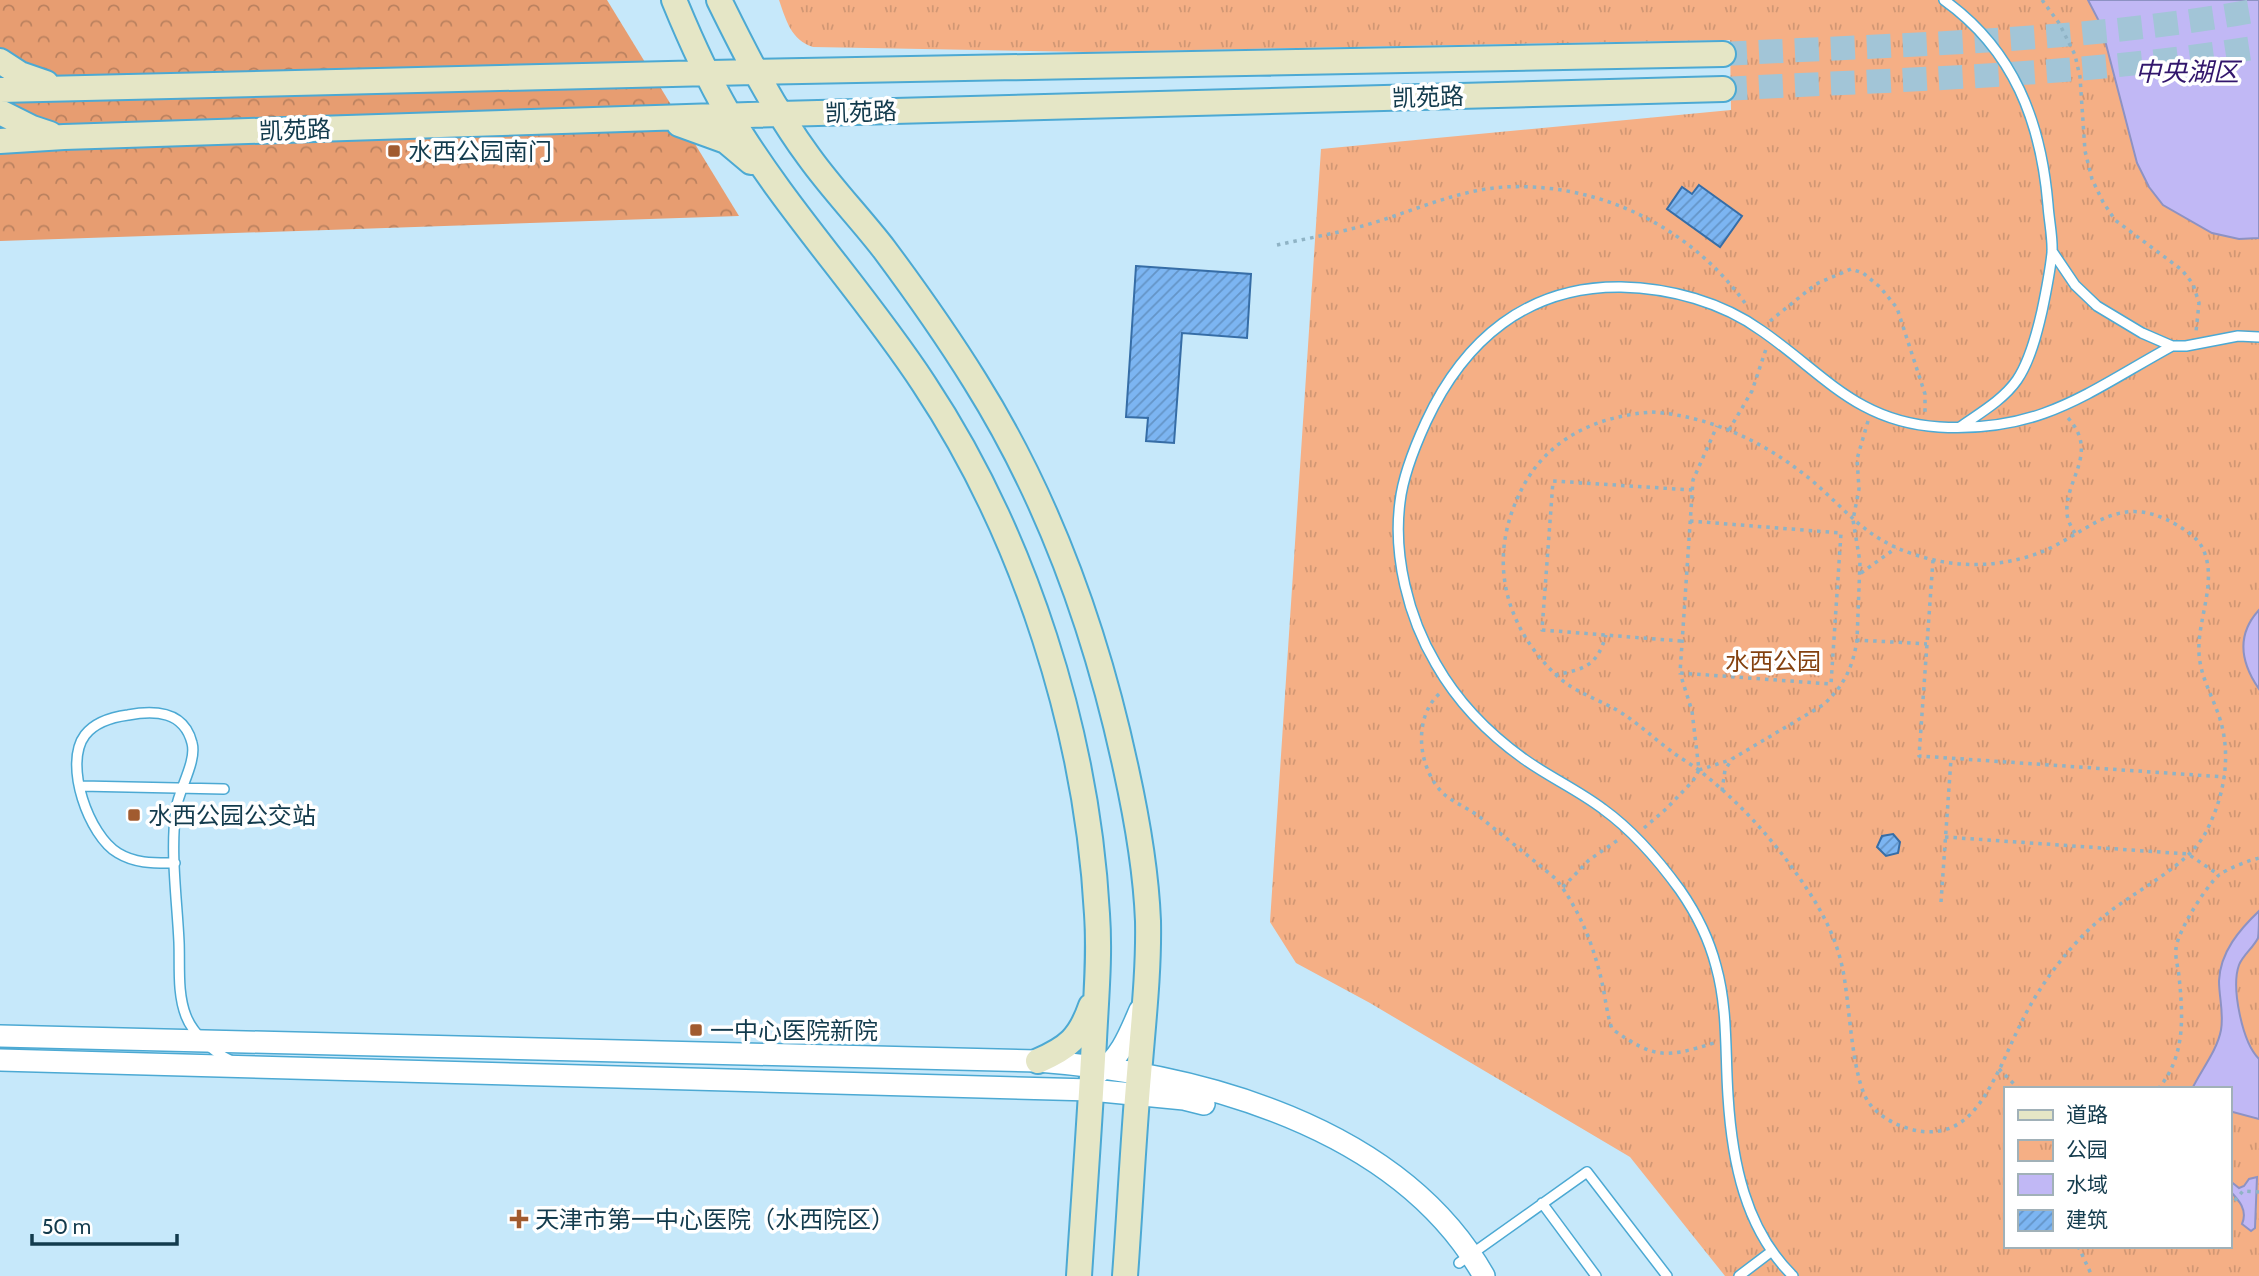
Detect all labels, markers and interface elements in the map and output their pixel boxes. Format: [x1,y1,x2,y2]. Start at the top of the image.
water label: 中央湖区 [2135,56,2243,88]
street label: 凯苑路 [1392,81,1464,113]
street label: 凯苑路 [825,96,897,128]
street label: 凯苑路 [259,114,331,146]
place label: 水西公园南门 [408,137,552,166]
marker: 水西公园南门 [386,143,402,159]
park label: 水西公园 [1725,647,1821,676]
place label: 水西公园公交站 [148,801,316,830]
marker: 水西公园公交站 [126,807,142,823]
place label: 一中心医院新院 [710,1016,878,1045]
marker: 一中心医院新院 [688,1022,704,1038]
legend [2004,1087,2231,1248]
text: 道路 [2066,1102,2108,1127]
text: 公园 [2066,1137,2108,1162]
text: 水域 [2066,1172,2108,1197]
scale bar [32,1202,177,1246]
place label: 天津市第一中心医院（水西院区） [535,1205,895,1234]
text: 建筑 [2066,1207,2108,1232]
marker: 天津市第一中心医院（水西院区） [509,1209,529,1229]
text: 50 m [42,1214,91,1239]

